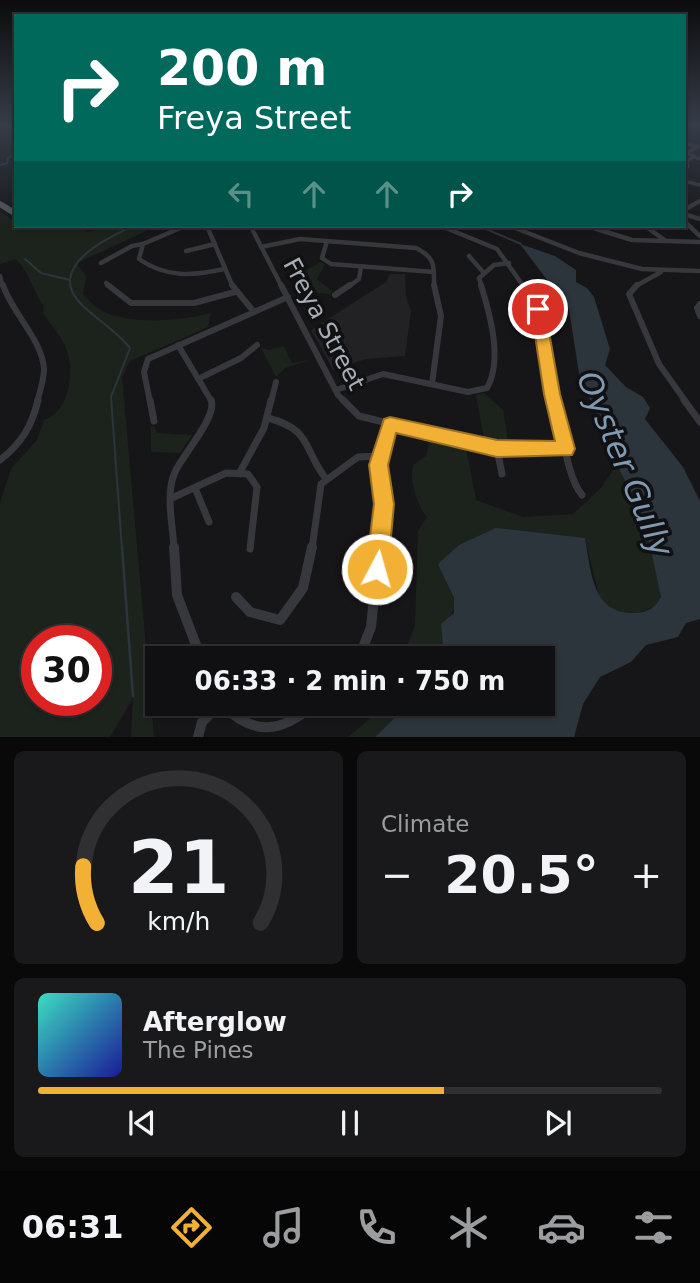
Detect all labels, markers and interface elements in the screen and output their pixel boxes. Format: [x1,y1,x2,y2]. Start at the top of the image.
text: 200 m [157,40,327,97]
icon: right [42,42,133,133]
text: Freya Street [157,99,351,137]
icon: left [222,175,260,213]
icon: ahead [295,175,333,213]
icon: ahead [368,175,406,213]
icon: right [441,175,479,213]
street label: Freya Street [277,253,371,395]
pin [508,279,568,339]
icon: arrive [519,290,557,328]
water label: Oyster Gully [569,365,682,564]
position arrow [340,532,414,606]
speed limit sign: 30 [21,625,112,716]
text: 06:33 · 2 min · 750 m [195,666,505,696]
text: Climate [381,811,470,837]
text: 21 [128,826,229,911]
text: 20.5° [444,845,599,905]
text: − [381,853,413,897]
text: + [630,853,662,897]
text: km/h [147,907,210,936]
text: Afterglow [143,1007,287,1037]
text: The Pines [143,1037,254,1063]
icon: previous [123,1104,161,1142]
icon: pause [331,1104,369,1142]
icon: next [539,1104,577,1142]
icon: directions [167,1203,216,1252]
icon: music [259,1203,308,1252]
icon: phone [352,1203,401,1252]
icon: climate [444,1203,493,1252]
icon: car [537,1203,586,1252]
icon: filters [629,1203,678,1252]
text: 06:31 [22,1208,124,1246]

